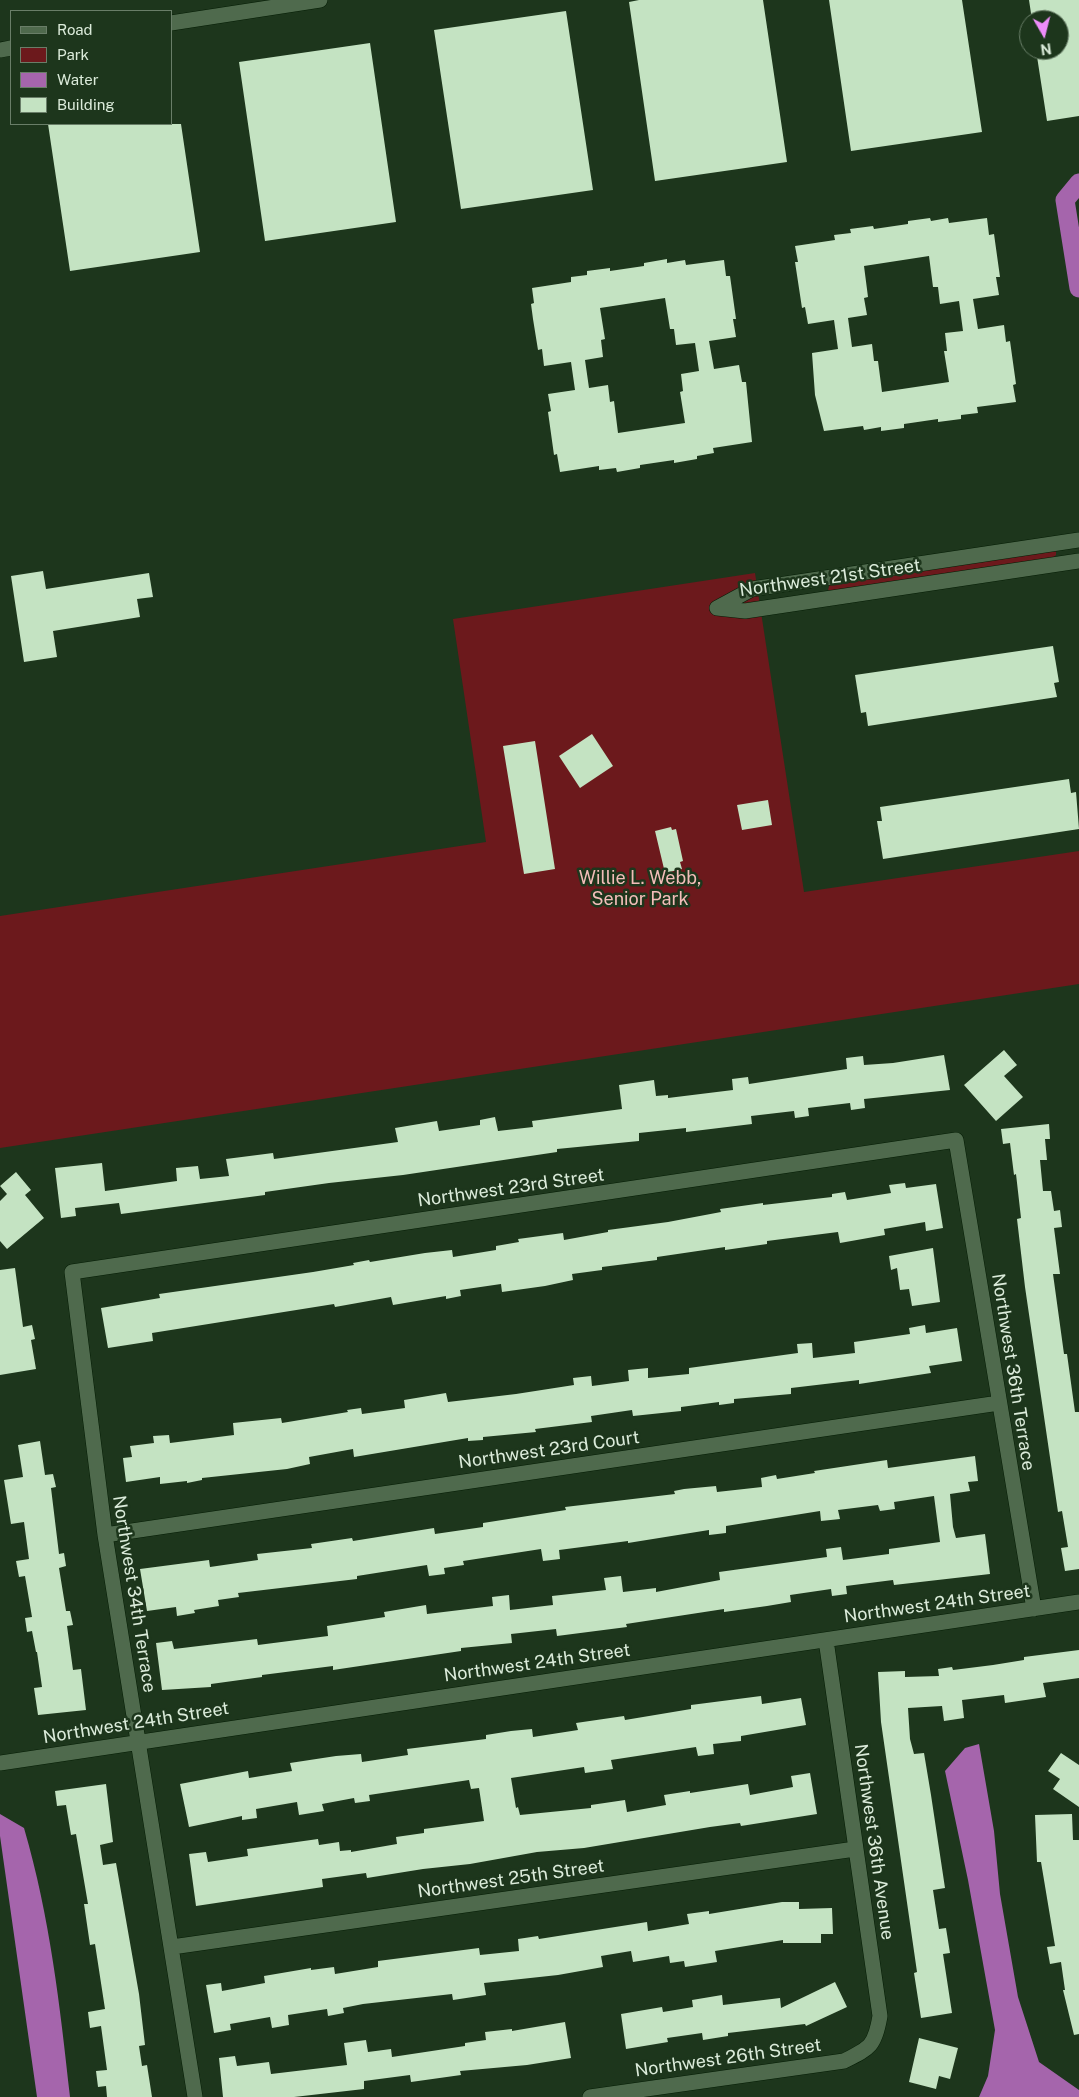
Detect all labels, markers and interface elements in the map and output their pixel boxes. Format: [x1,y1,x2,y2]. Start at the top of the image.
legend [10,10,172,125]
north arrow [1019,10,1069,60]
text: Road [57,21,93,38]
text: N [1039,40,1052,58]
text: Park [57,46,89,63]
text: Water [57,71,99,88]
text: Building [57,96,115,113]
street label: Northwest 21st Street [738,555,922,601]
park label: Willie L. Webb, Senior Park [579,867,701,910]
street label: Northwest 23rd Street [416,1164,606,1212]
street label: Northwest 36th Terrace [987,1272,1039,1472]
street label: Northwest 23rd Court [457,1427,641,1473]
street label: Northwest 34th Terrace [108,1494,160,1694]
street label: Northwest 24th Street [842,1580,1032,1628]
street label: Northwest 24th Street [442,1639,632,1687]
street label: Northwest 24th Street [41,1698,231,1748]
street label: Northwest 36th Avenue [850,1743,898,1941]
street label: Northwest 25th Street [416,1855,606,1903]
street label: Northwest 26th Street [633,2034,823,2082]

